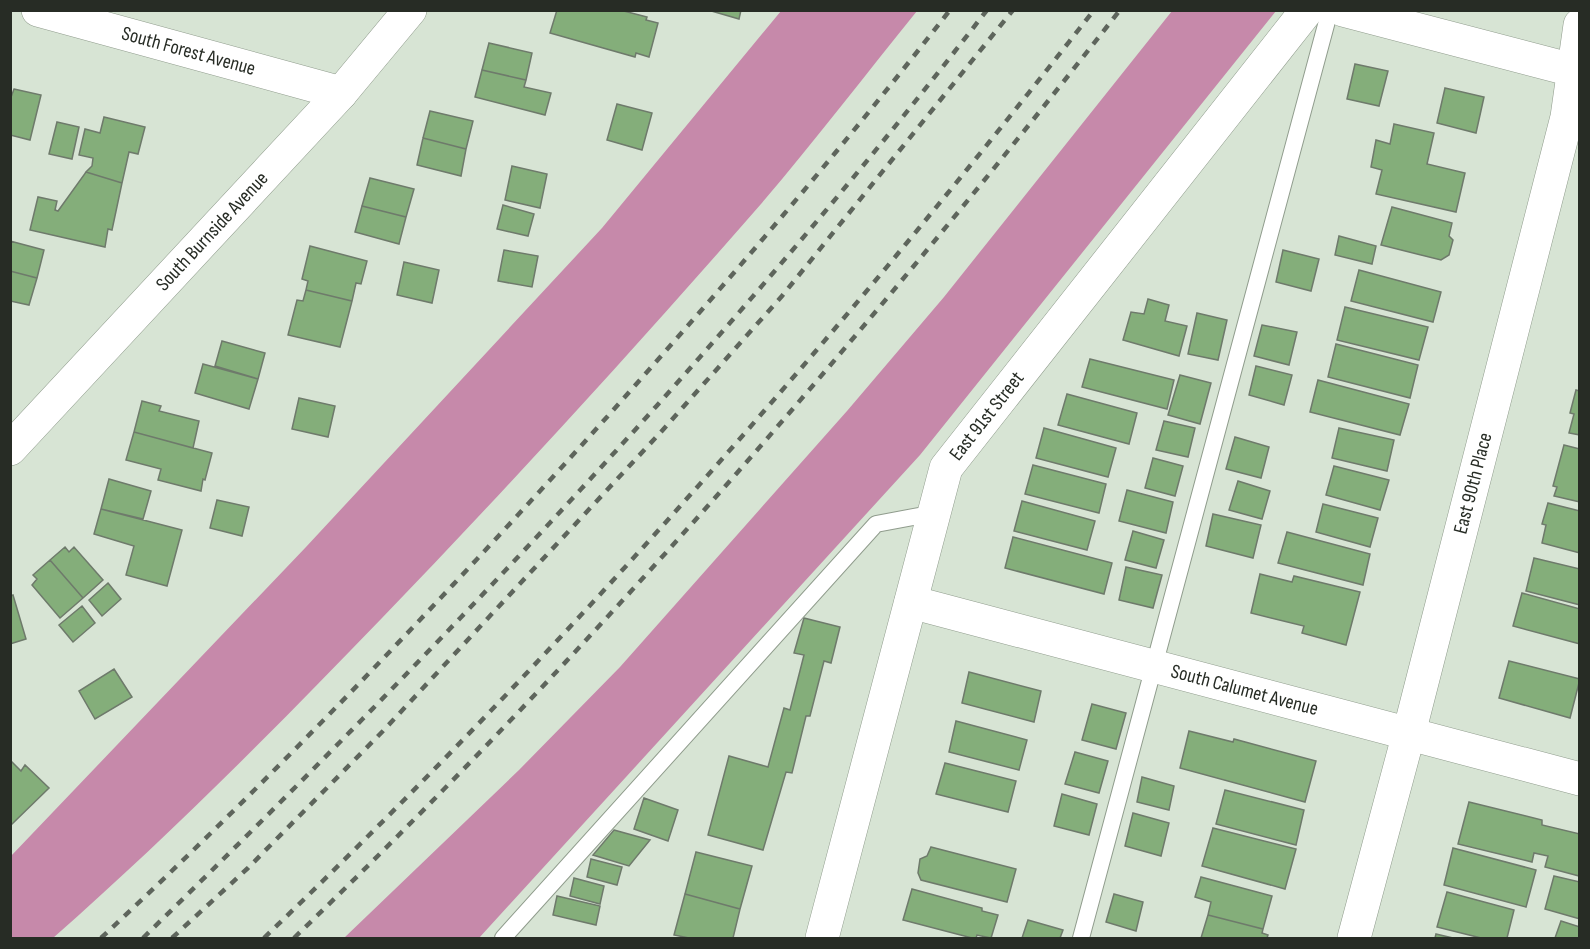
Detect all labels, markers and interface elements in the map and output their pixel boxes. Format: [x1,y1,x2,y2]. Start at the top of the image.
street label: South Forest Avenue [119,21,258,81]
street label: South Burnside Avenue [151,167,274,296]
street label: East 91st Street [944,367,1029,466]
street label: East 90th Place [1449,430,1498,537]
street label: South Calumet Avenue [1168,659,1321,721]

